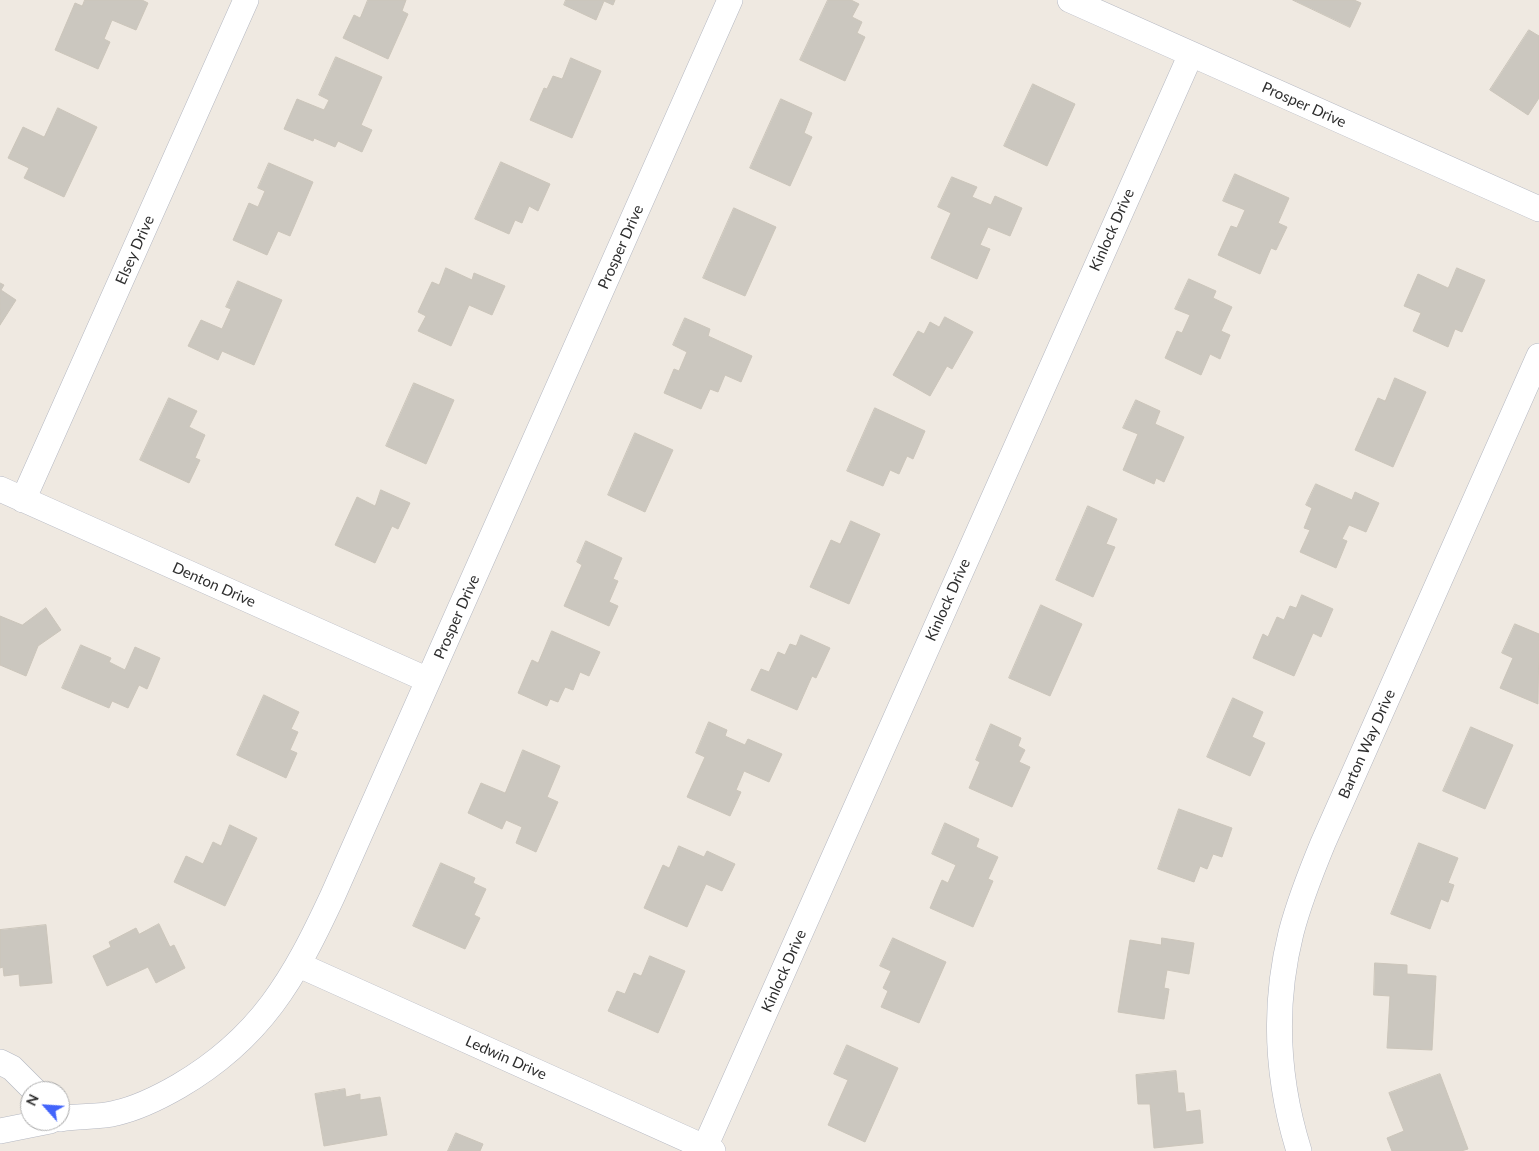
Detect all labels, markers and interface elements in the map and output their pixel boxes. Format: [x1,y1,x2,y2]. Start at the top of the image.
street label: Prosper Drive [1259,78,1349,132]
street label: Kinlock Drive [1086,186,1138,274]
street label: Prosper Drive [594,202,648,292]
street label: Elsey Drive [112,213,158,287]
street label: Kinlock Drive [922,556,974,644]
street label: Denton Drive [170,559,258,611]
street label: Prosper Drive [430,572,484,662]
street label: Barton Way Drive [1335,687,1399,801]
street label: Kinlock Drive [758,927,810,1015]
street label: Ledwin Drive [463,1032,549,1084]
north arrow [20,1081,70,1131]
text: N [22,1091,42,1108]

